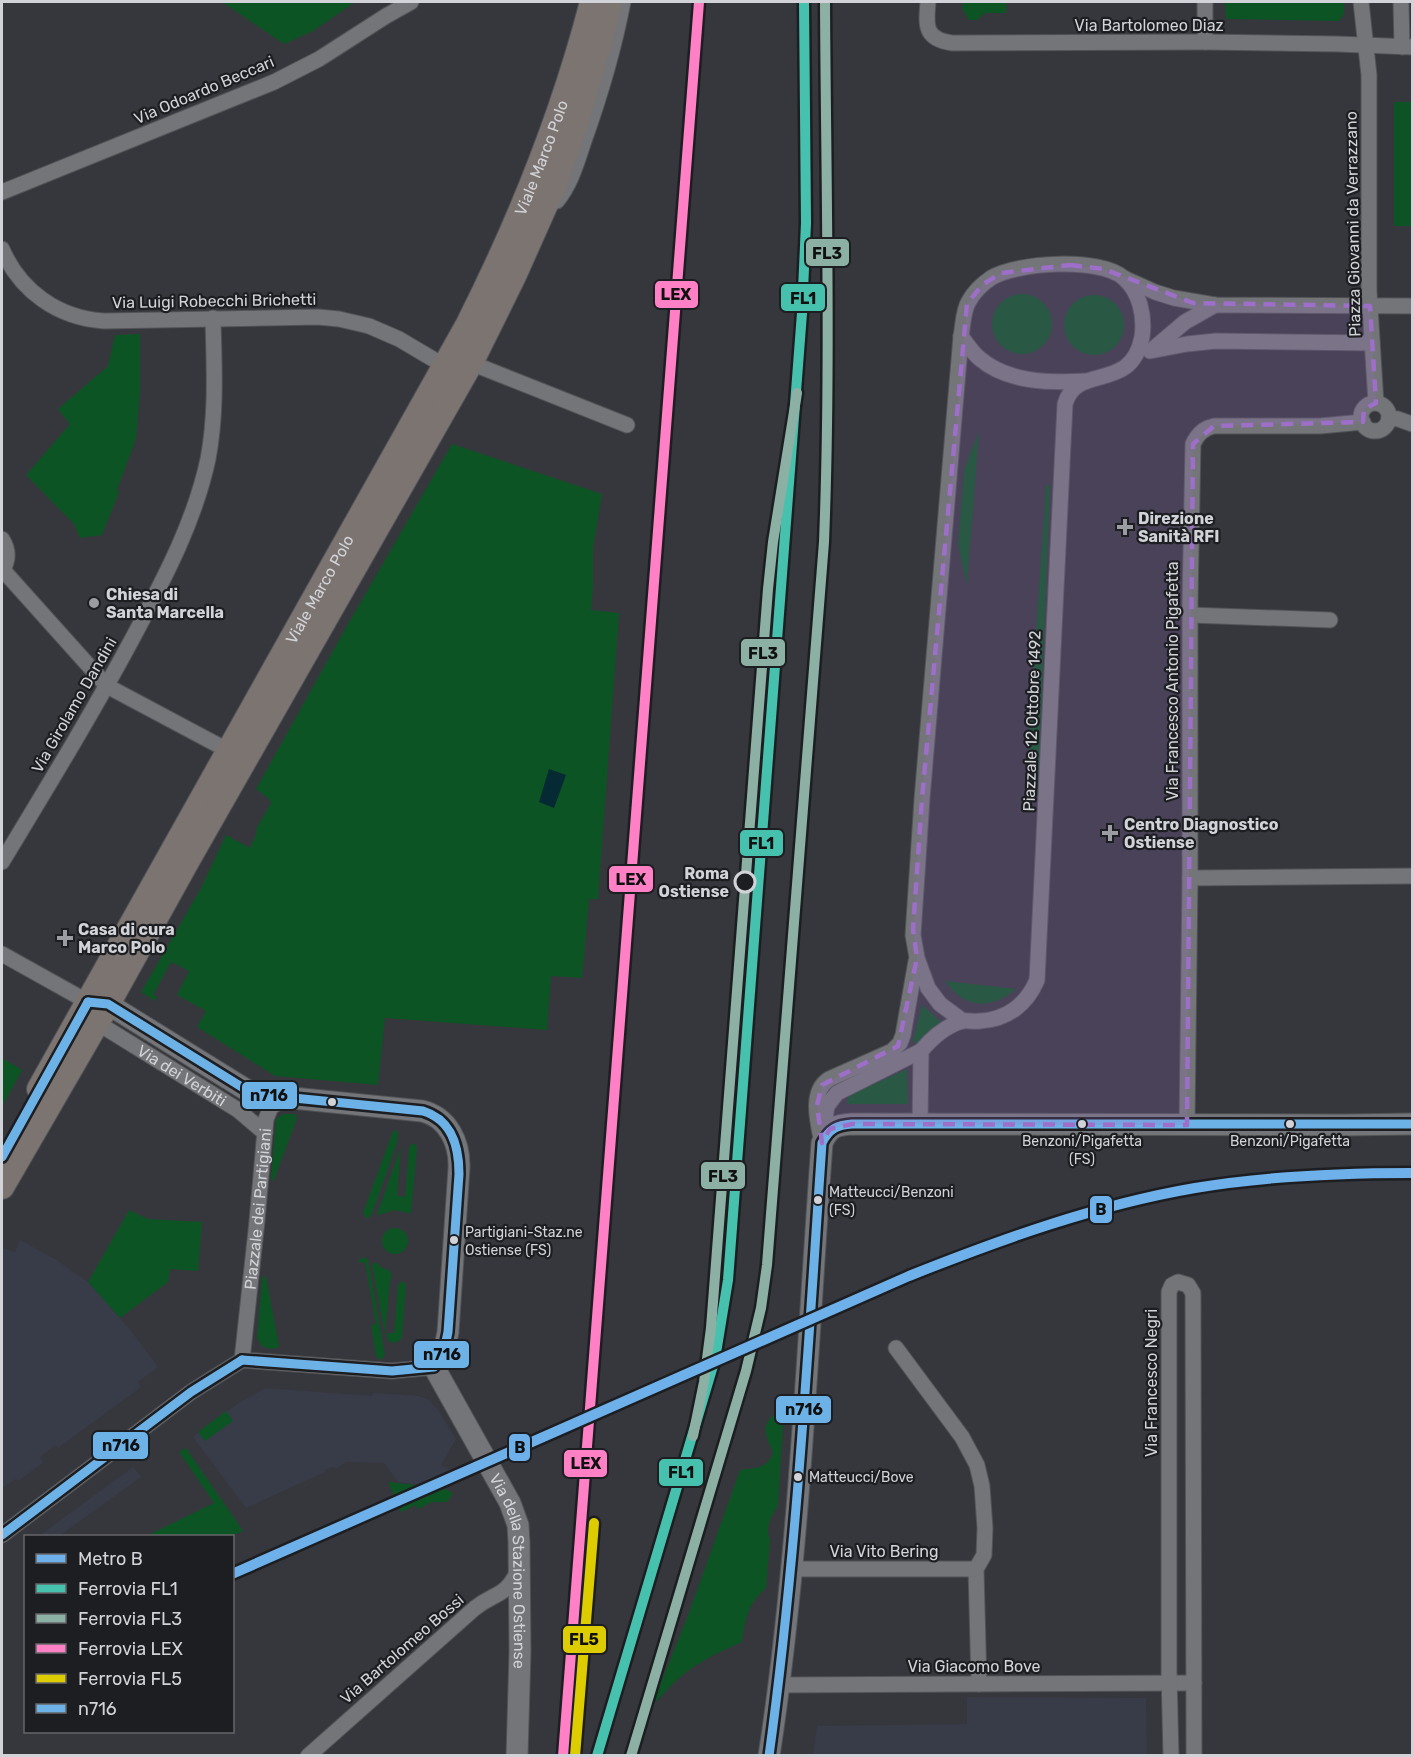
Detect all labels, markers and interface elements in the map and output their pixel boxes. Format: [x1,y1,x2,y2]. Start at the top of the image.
street label: Via Bartolomeo Diaz [1074,16,1224,35]
street label: Via Odoardo Beccari [131,52,277,128]
street label: Viale Marco Polo [510,97,572,218]
street label: Piazza Giovanni da Verrazzano [1342,111,1364,337]
line badge: FL3 [805,238,850,267]
text: FL3 [812,244,842,263]
line badge: LEX [654,280,699,309]
line badge: FL1 [780,283,826,312]
text: LEX [661,285,691,304]
text: FL1 [790,289,816,308]
street label: Via Luigi Robecchi Brichetti [112,290,316,312]
place label: Direzione Sanità RFI [1138,509,1219,546]
marker: Direzione Sanità RFI [1116,518,1134,536]
street label: Viale Marco Polo [281,531,357,647]
street label: Via Francesco Antonio Pigafetta [1163,561,1182,801]
place label: Chiesa di Santa Marcella [106,585,224,622]
marker: Chiesa di Santa Marcella [87,596,101,610]
street label: Piazzale 12 Ottobre 1492 [1019,630,1045,812]
street label: Via Girolamo Dandini [27,634,121,776]
line badge: FL3 [740,638,786,667]
text: FL3 [748,644,778,663]
place label: Centro Diagnostico Ostiense [1124,815,1279,852]
marker: Centro Diagnostico Ostiense [1101,824,1119,842]
line badge: FL1 [739,829,784,857]
text: FL1 [748,834,774,853]
place label: Roma Ostiense [659,864,729,901]
line badge: LEX [608,865,654,893]
text: LEX [616,870,646,889]
marker: Roma Ostiense [734,871,756,893]
place label: Casa di cura Marco Polo [78,920,175,957]
marker: Casa di cura Marco Polo [56,929,74,947]
street label: Via dei Verbiti [134,1041,230,1110]
line badge: n716 [241,1081,298,1110]
text: n716 [250,1086,288,1105]
unlabelled marker [326,1096,338,1108]
marker: Benzoni/Pigafetta (FS) [1076,1118,1088,1130]
marker: Benzoni/Pigafetta [1284,1118,1296,1130]
street label: Piazzale dei Partigiani [240,1127,275,1291]
place label: Benzoni/Pigafetta (FS) [1022,1133,1142,1168]
place label: Benzoni/Pigafetta [1230,1133,1350,1150]
line badge: FL3 [700,1161,746,1190]
text: FL3 [708,1167,738,1186]
place label: Matteucci/Benzoni (FS) [829,1184,954,1219]
marker: Matteucci/Benzoni (FS) [812,1194,824,1206]
line badge: B [1089,1195,1113,1224]
text: B [1095,1200,1107,1219]
place label: Partigiani-Staz.ne Ostiense (FS) [465,1224,583,1259]
marker: Partigiani-Staz.ne Ostiense (FS) [448,1234,460,1246]
street label: Via Francesco Negri [1142,1309,1161,1457]
line badge: n716 [413,1340,470,1369]
text: n716 [423,1345,461,1364]
line badge: n716 [775,1395,832,1424]
text: n716 [785,1400,823,1419]
line badge: n716 [92,1431,149,1460]
line badge: B [508,1433,531,1462]
text: n716 [102,1436,140,1455]
text: B [514,1438,526,1457]
line badge: LEX [563,1449,608,1478]
text: LEX [571,1454,601,1473]
line badge: FL1 [658,1458,704,1487]
text: FL1 [668,1463,694,1482]
place label: Matteucci/Bove [809,1469,914,1486]
street label: Via della Stazione Ostiense [486,1470,530,1669]
marker: Matteucci/Bove [792,1471,804,1483]
legend [24,1535,234,1733]
street label: Via Vito Bering [829,1542,939,1561]
text: Metro B [78,1548,143,1570]
text: Ferrovia FL1 [78,1578,178,1600]
street label: Via Bartolomeo Bossi [336,1590,468,1708]
text: Ferrovia FL3 [78,1608,182,1630]
line badge: FL5 [562,1625,607,1654]
text: FL5 [569,1630,599,1649]
text: Ferrovia LEX [78,1638,183,1660]
street label: Via Giacomo Bove [907,1657,1041,1676]
text: Ferrovia FL5 [78,1668,182,1690]
text: n716 [78,1698,117,1720]

